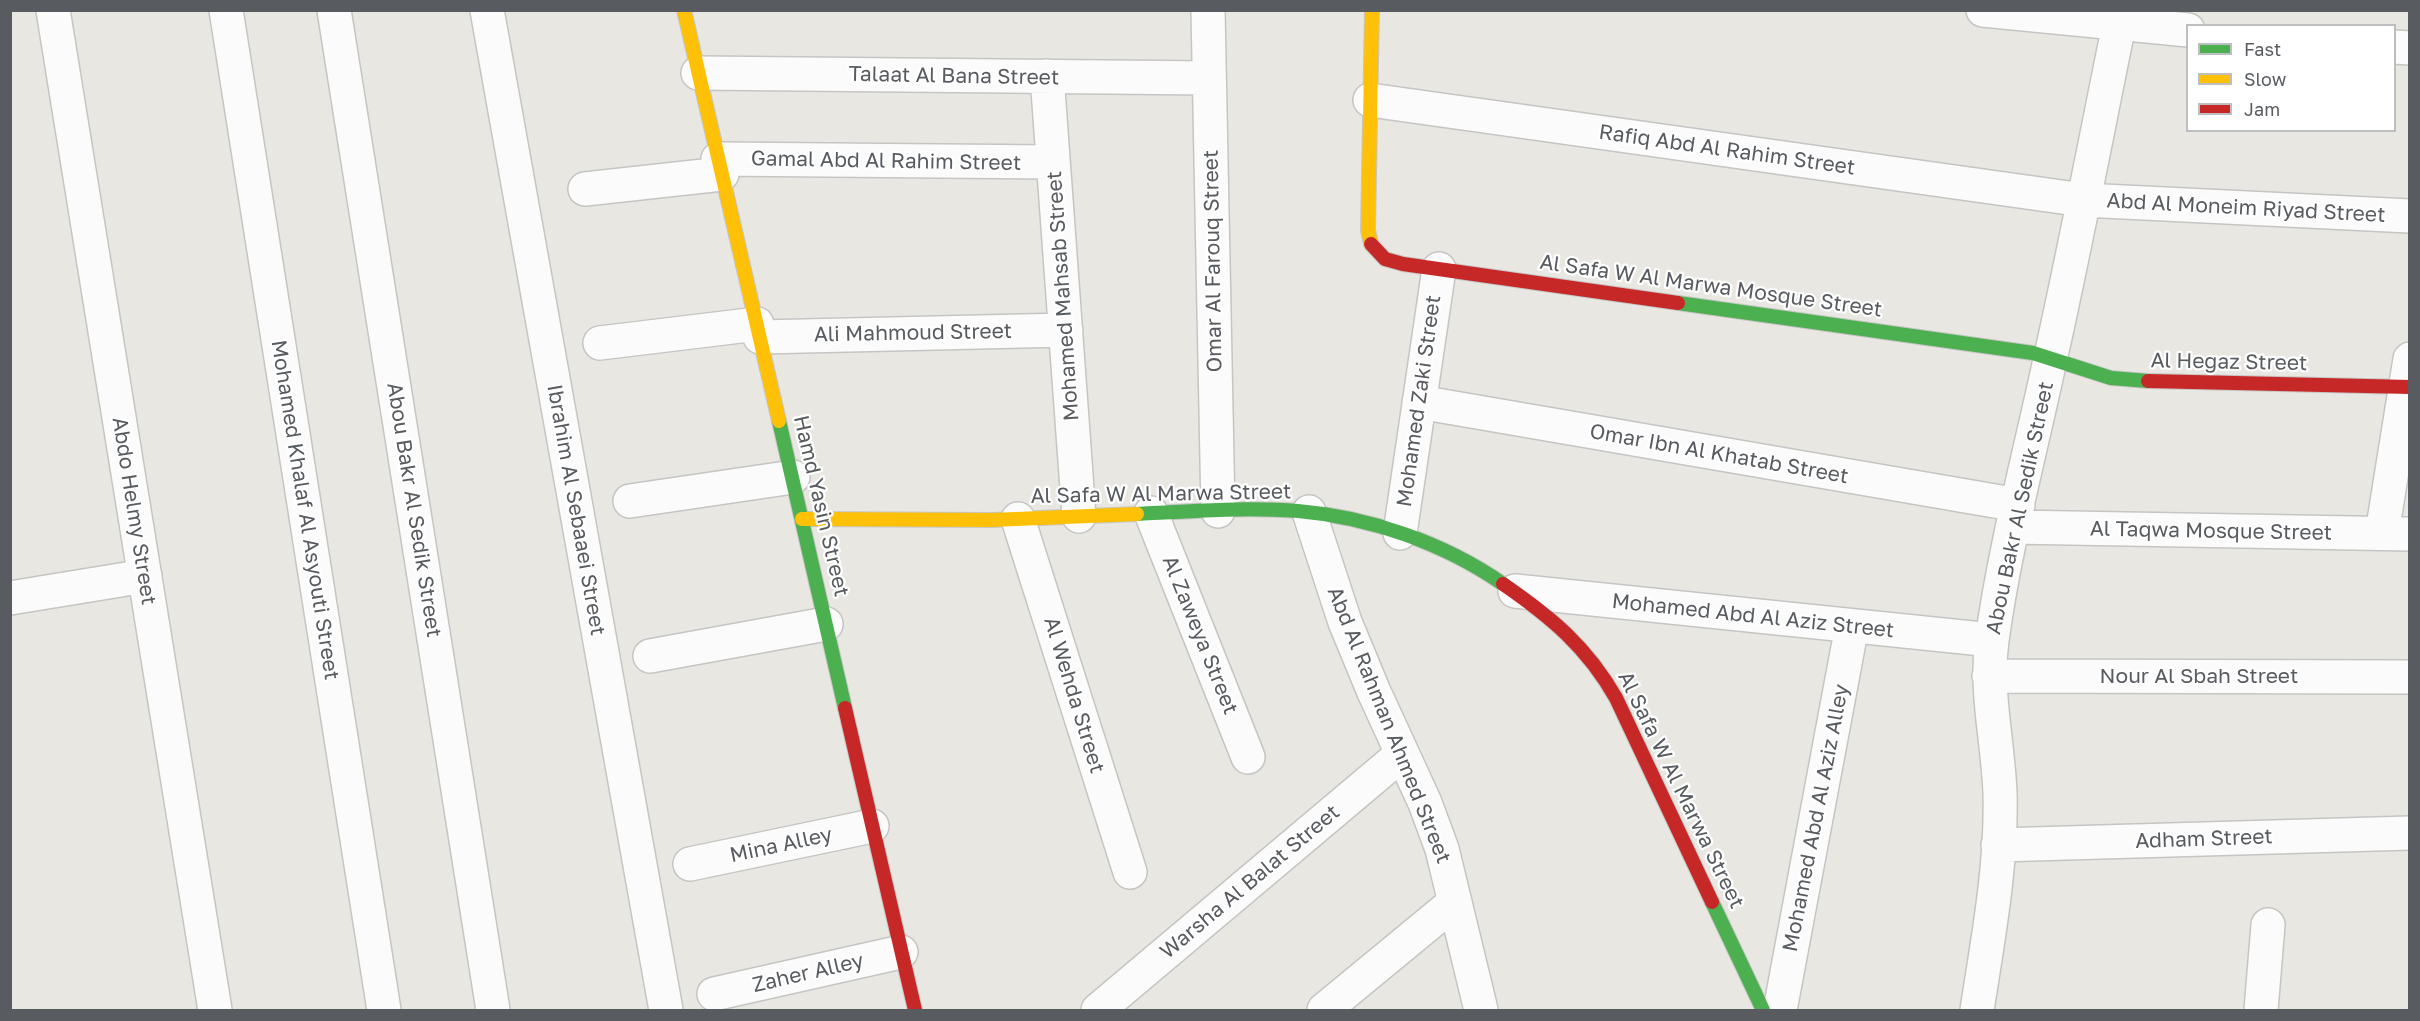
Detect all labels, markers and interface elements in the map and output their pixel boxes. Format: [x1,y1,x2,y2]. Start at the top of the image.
legend [2186,24,2396,132]
text: Fast [2244,38,2281,60]
street label: Talaat Al Bana Street [848,62,1060,90]
text: Slow [2244,68,2286,90]
text: Jam [2244,98,2280,120]
street label: Rafiq Abd Al Rahim Street [1597,120,1857,180]
street label: Gamal Abd Al Rahim Street [751,146,1021,176]
street label: Omar Al Farouq Street [1198,149,1228,373]
street label: Mohamed Mahsab Street [1042,170,1084,422]
street label: Abd Al Moneim Riyad Street [2106,188,2386,228]
street label: Al Safa W Al Marwa Mosque Street [1538,249,1884,323]
street label: Mohamed Zaki Street [1392,293,1446,509]
street label: Ali Mahmoud Street [814,319,1012,347]
street label: Mohamed Khalaf Al Asyouti Street [266,338,344,682]
street label: Al Hegaz Street [2150,348,2308,376]
street label: Abou Bakr Al Sedik Street [1981,379,2059,637]
street label: Abou Bakr Al Sedik Street [381,381,447,639]
street label: Ibrahim Al Sebaaei Street [541,382,611,638]
street label: Hamd Yasin Street [788,413,854,599]
street label: Abdo Helmy Street [107,415,161,607]
street label: Omar Ibn Al Khatab Street [1588,419,1850,489]
street label: Al Safa W Al Marwa Street [1030,479,1292,509]
street label: Al Taqwa Mosque Street [2090,516,2332,546]
street label: Al Zaweya Street [1157,552,1243,718]
street label: Abd Al Rahman Ahmed Street [1322,583,1456,867]
street label: Mohamed Abd Al Aziz Street [1611,589,1895,643]
street label: Al Wehda Street [1038,614,1110,776]
street label: Nour Al Sbah Street [2100,663,2298,689]
street label: Al Safa W Al Marwa Street [1613,667,1749,913]
street label: Mohamed Abd Al Aziz Alley [1778,682,1854,954]
street label: Warsha Al Balat Street [1155,800,1345,964]
street label: Mina Alley [727,822,835,868]
street label: Adham Street [2135,824,2273,854]
street label: Zaher Alley [750,948,866,998]

